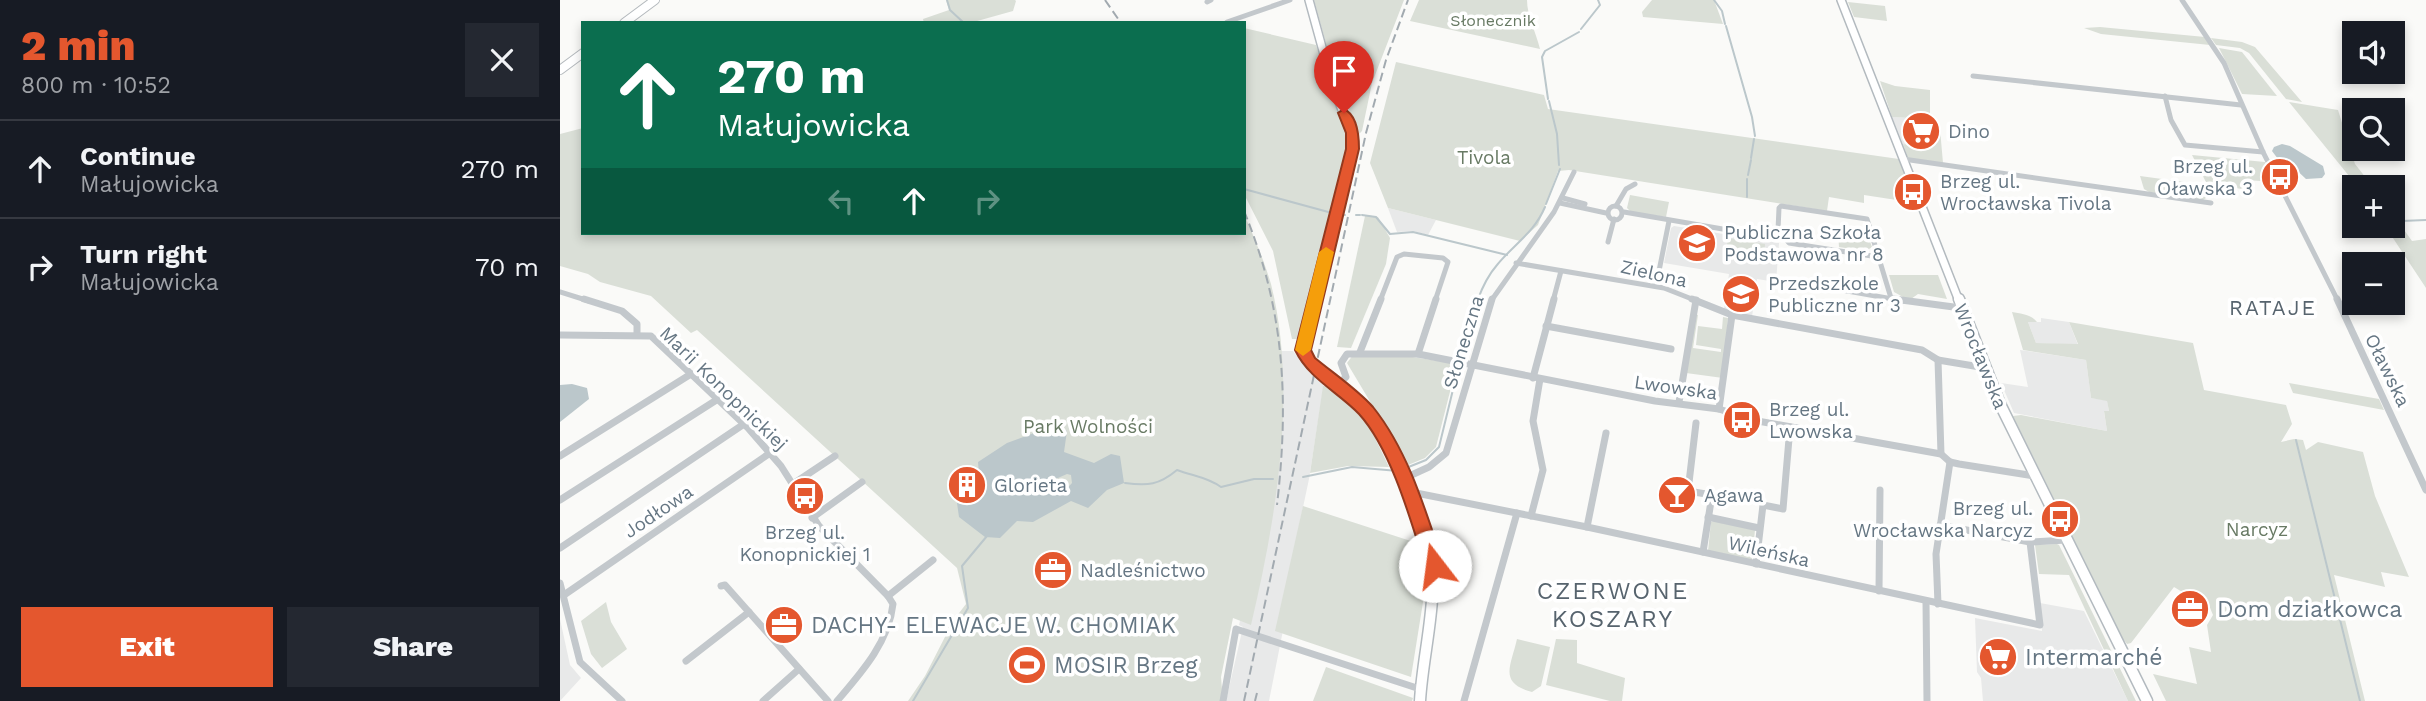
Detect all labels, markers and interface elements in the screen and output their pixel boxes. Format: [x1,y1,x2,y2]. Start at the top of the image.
park label: Słonecznik [1450,11,1536,30]
text: 2 min [21,21,135,70]
map controls [2342,21,2405,315]
button: sound [2342,21,2405,84]
button: close [465,23,539,97]
pin [1314,41,1374,113]
text: 270 m [717,47,866,105]
icon: ahead [602,49,693,140]
icon: arrive [1325,52,1363,90]
text: 800 m · 10:52 [21,72,171,99]
button: search [2342,98,2405,161]
text: Małujowicka [717,106,910,144]
supermarket icon: Dino [1900,110,1942,152]
place label: Dino [1948,120,1990,143]
text: Continue [80,141,196,171]
park label: Tivola [1457,146,1511,169]
icon: ahead [21,150,59,188]
text: 270 m [460,154,539,184]
place label: Brzeg ul. Oławska 3 [2157,155,2253,200]
bus stop icon: Brzeg ul. Oławska 3 [2259,156,2301,198]
place label: Brzeg ul. Wrocławska Tivola [1940,170,2112,215]
text: Małujowicka [80,171,219,198]
bus stop icon: Brzeg ul. Wrocławska Tivola [1892,171,1934,213]
button: + [2342,175,2405,238]
icon: left [822,182,860,220]
icon: ahead [895,182,933,220]
icon: right [968,182,1006,220]
place label: Publiczna Szkoła Podstawowa nr 8 [1724,221,1884,266]
school or university icon: Publiczna Szkoła Podstawowa nr 8 [1676,222,1718,264]
text: Turn right [80,239,207,269]
icon: right [21,248,59,286]
text: 70 m [475,252,539,282]
button: − [2342,252,2405,315]
street label: Zielona [1618,255,1690,292]
text: Małujowicka [80,269,219,296]
place label: Przedszkole Publiczne nr 3 [1768,272,1901,317]
school or university icon: Przedszkole Publiczne nr 3 [1720,273,1762,315]
street label: Słoneczna [1438,292,1489,392]
district label: RATAJE [2229,295,2317,320]
street label: Wrocławska [1949,300,2012,413]
street label: Marii Konopnickiej [655,322,792,455]
street label: Oławska [2360,330,2415,411]
street label: Lwowska [1633,370,1719,405]
place label: Brzeg ul. Lwowska [1769,398,1853,443]
bus stop icon: Brzeg ul. Lwowska [1721,399,1763,441]
park label: Park Wolności [1023,415,1153,438]
building icon: Glorieta [946,464,988,506]
place label: Glorieta [994,474,1067,497]
bar icon: Agawa [1656,474,1698,516]
bus stop icon: Brzeg ul. Konopnickiej 1 [784,475,826,517]
street label: Jodłowa [619,480,697,543]
place label: Agawa [1704,484,1764,507]
place label: Brzeg ul. Wrocławska Narcyz [1853,497,2033,542]
bus stop icon: Brzeg ul. Wrocławska Narcyz [2039,498,2081,540]
park label: Narcyz [2226,518,2288,541]
place label: Brzeg ul. Konopnickiej 1 [740,521,870,566]
position arrow [1398,529,1472,603]
street label: Wileńska [1726,531,1812,572]
office icon: Nadleśnictwo [1032,549,1074,591]
place label: Nadleśnictwo [1080,559,1206,582]
district label: CZERWONE KOSZARY [1537,577,1689,633]
office icon: Dom działkowca [2169,588,2211,630]
place label: Dom działkowca [2217,596,2402,623]
office icon: DACHY- ELEWACJE W. CHOMIAK [763,604,805,646]
button: Exit [21,607,273,687]
button: Share [287,607,539,687]
place label: DACHY- ELEWACJE W. CHOMIAK [811,612,1176,639]
supermarket icon: Intermarché [1977,636,2019,678]
sports icon: MOSIR Brzeg [1006,644,1048,686]
place label: Intermarché [2025,644,2162,671]
place label: MOSIR Brzeg [1054,652,1198,679]

